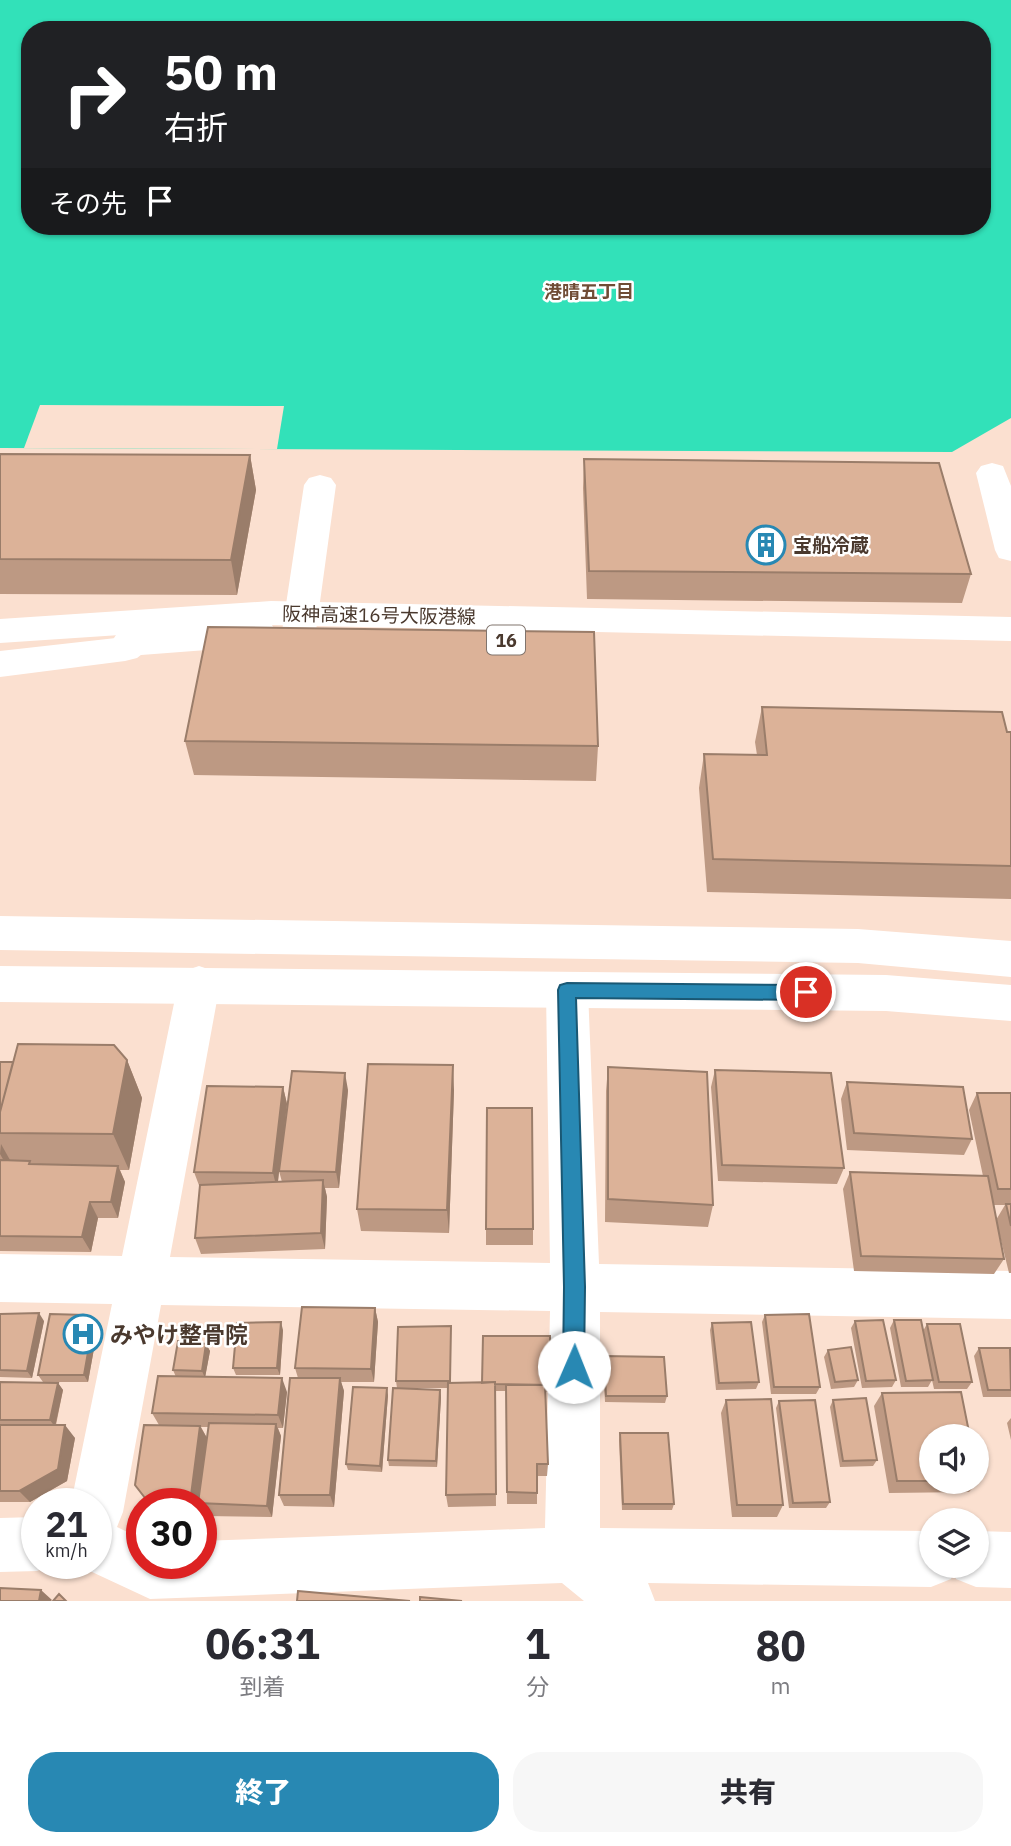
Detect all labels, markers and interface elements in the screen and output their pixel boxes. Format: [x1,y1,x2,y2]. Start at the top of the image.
text: 50 m [164,40,278,103]
icon: right [49,49,140,140]
text: 右折 [164,106,228,148]
icon: arrive [141,182,179,220]
text: その先 [49,186,127,220]
district label: 港晴五丁目 [544,280,634,303]
building icon: 宝船冷蔵 [745,524,787,566]
place label: 宝船冷蔵 [793,533,869,557]
street label: 阪神高速16号大阪港線 [282,601,476,629]
road number: 16 [487,626,525,654]
pin [776,962,836,1022]
icon: arrive [787,973,825,1011]
hospital icon: みやけ整骨院 [62,1313,104,1355]
place label: みやけ整骨院 [110,1319,248,1349]
position arrow [537,1330,611,1404]
map controls [919,1424,989,1578]
button: sound [919,1424,989,1494]
speed limit sign: 30 [126,1488,217,1579]
text: 21 [45,1501,88,1547]
button: layers [919,1508,989,1578]
text: km/h [45,1539,88,1562]
text: 06:31 [205,1616,320,1671]
text: 1 [525,1616,550,1671]
text: 80 [755,1618,806,1673]
text: m [771,1670,791,1700]
text: 到着 [240,1671,286,1701]
text: 分 [526,1671,549,1701]
button: 終了 [28,1752,499,1832]
button: 共有 [513,1752,983,1832]

